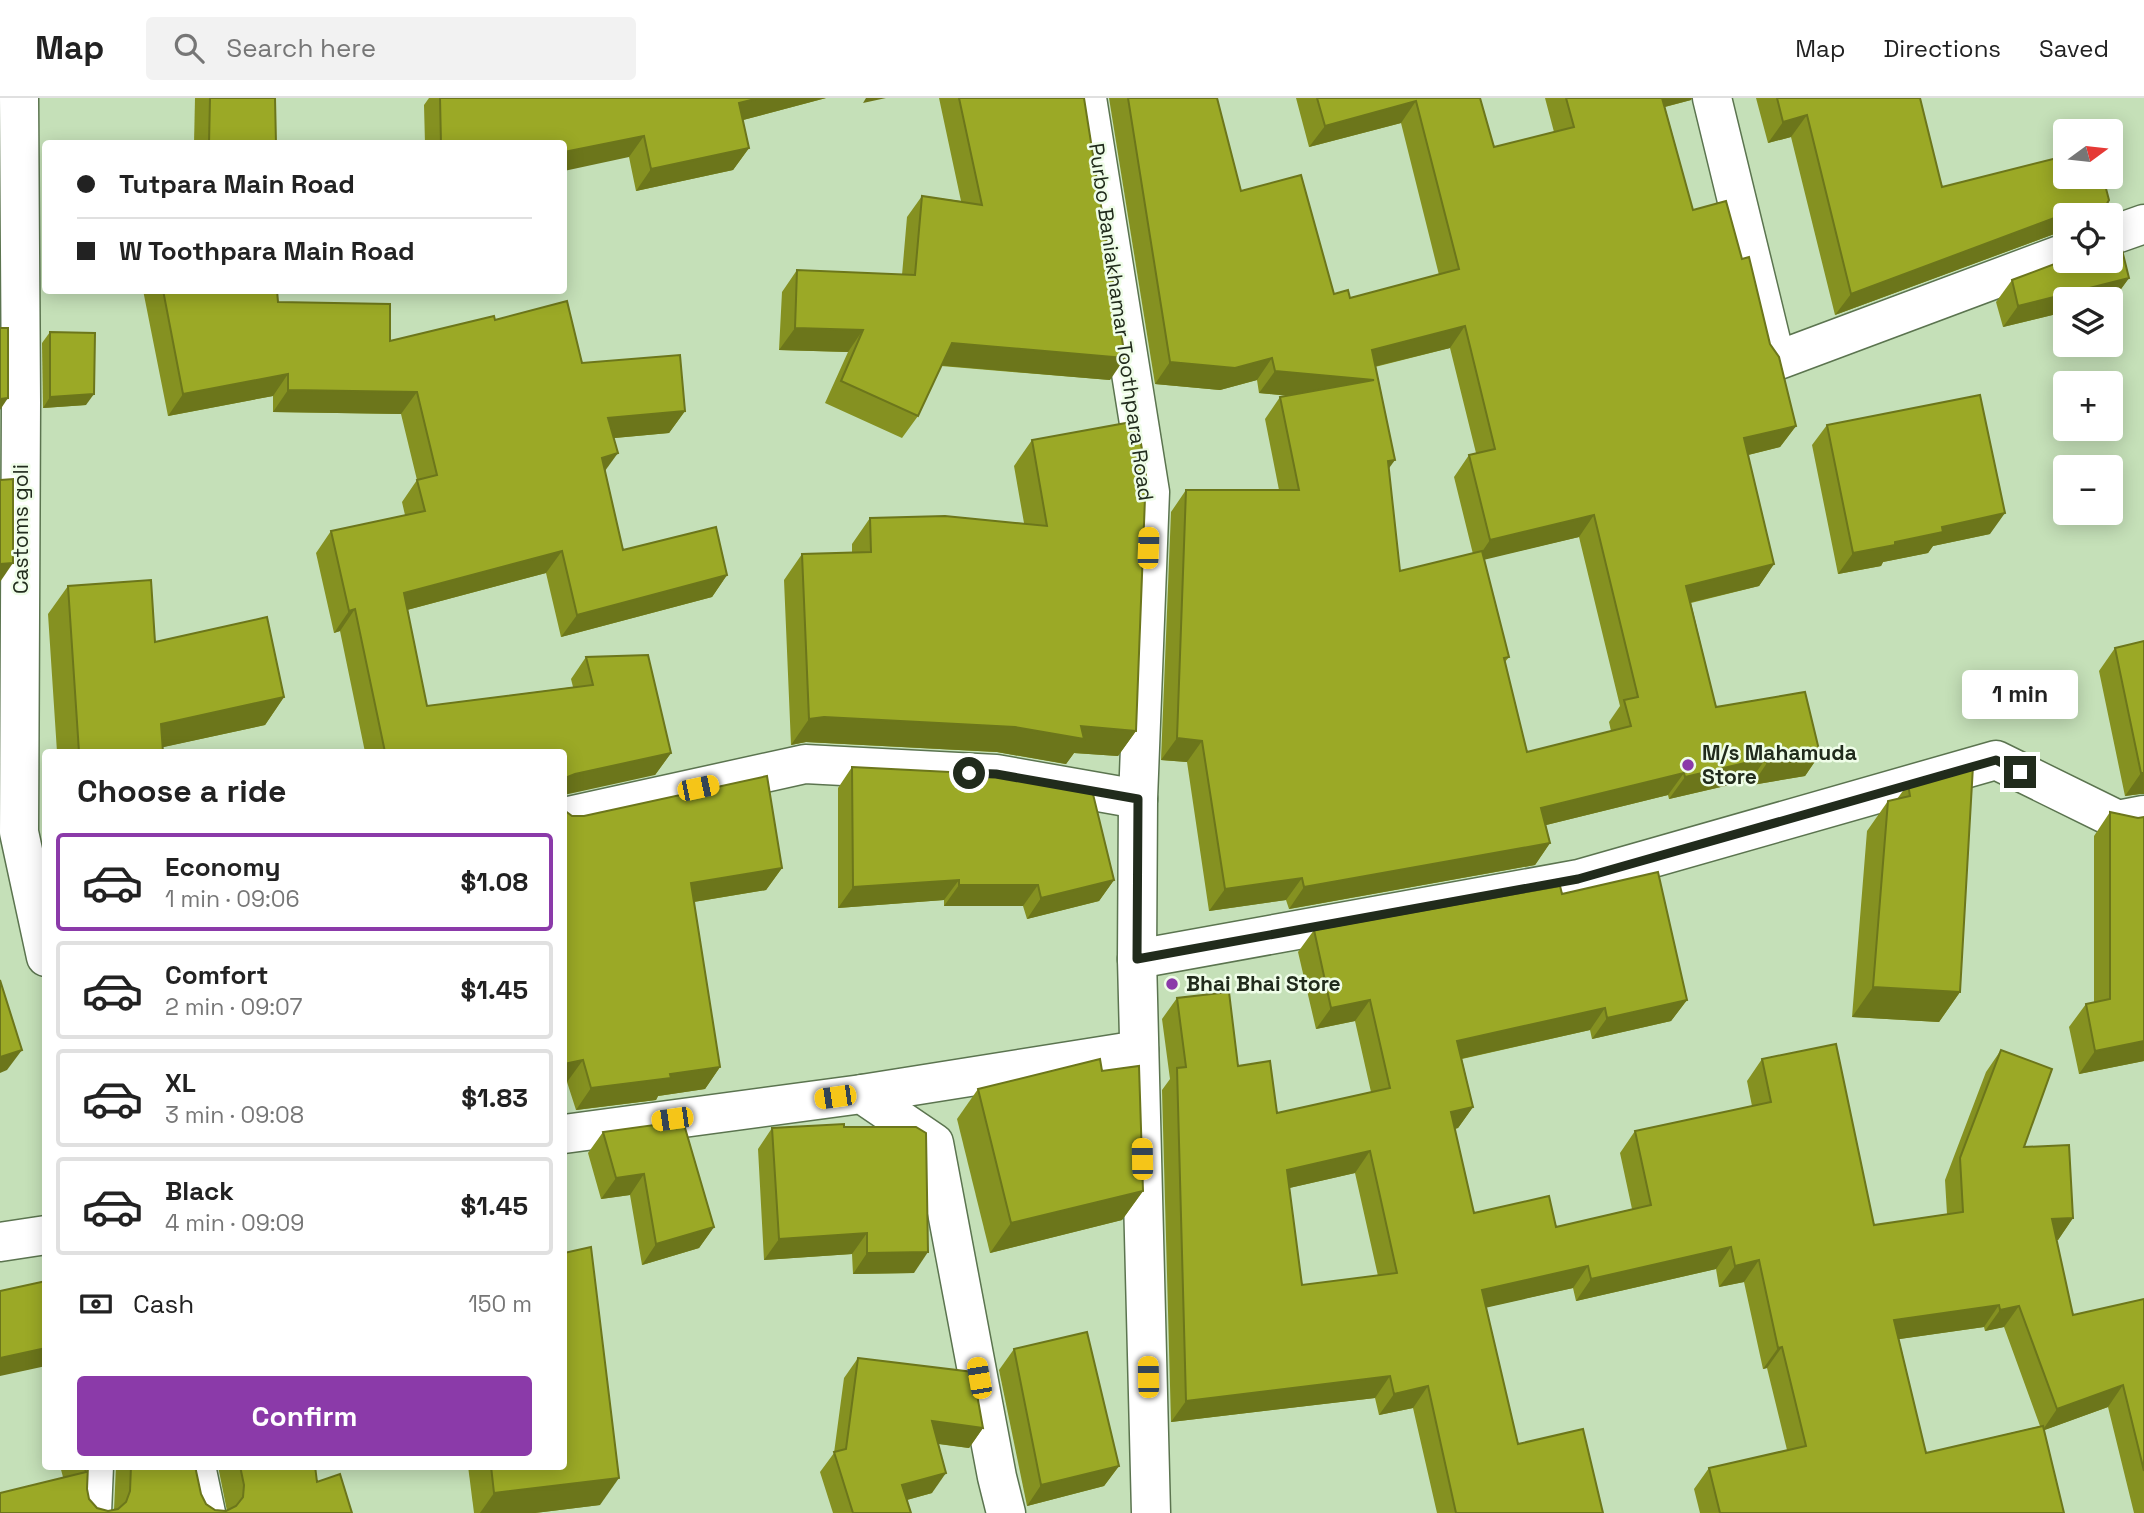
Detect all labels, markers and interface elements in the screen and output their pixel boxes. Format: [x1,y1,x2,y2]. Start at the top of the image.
search box [146,17,636,80]
text: Map [35,27,104,69]
icon: search [170,29,208,67]
text: Search here [226,31,376,65]
text: Map [1795,33,1845,64]
text: Directions [1883,33,2001,64]
text: Saved [2039,33,2109,64]
north arrow [2053,119,2123,189]
map controls [2053,119,2123,525]
street label: Purbo Baniakhamar Toothpara Road [1083,141,1160,503]
text: Tutpara Main Road [119,167,355,201]
button: locate [2053,203,2123,273]
text: W Toothpara Main Road [119,234,415,268]
button: layers [2053,287,2123,357]
button: + [2053,371,2123,441]
button: − [2053,455,2123,525]
street label: Castoms goli [7,464,34,594]
car [1137,527,1160,569]
callout: 1 min [1962,670,2078,720]
text: 1 min [1992,679,2048,709]
place label: M/s Mahamuda Store [1702,739,1857,790]
route end [2004,756,2036,788]
route start [953,757,985,789]
marker: M/s Mahamuda Store [1680,757,1696,773]
text: Choose a ride [77,771,287,811]
car [676,773,721,803]
text: Economy [165,850,281,884]
icon: car [81,851,144,914]
text: $1.08 [461,865,528,899]
text: 1 min · 09:06 [165,884,300,914]
text: Comfort [165,958,268,992]
icon: car [81,959,144,1022]
place label: Bhai Bhai Store [1186,970,1341,997]
text: $1.45 [461,973,528,1007]
marker: Bhai Bhai Store [1164,976,1180,992]
text: 2 min · 09:07 [165,992,302,1022]
text: XL [165,1066,196,1100]
icon: car [81,1067,144,1130]
text: $1.83 [461,1081,528,1115]
car [813,1084,858,1110]
text: 3 min · 09:08 [165,1100,304,1130]
car [650,1106,695,1132]
car [1132,1138,1153,1180]
text: Black [165,1174,234,1208]
icon: car [81,1175,144,1238]
text: $1.45 [461,1189,528,1223]
text: 4 min · 09:09 [165,1208,304,1238]
icon: cash [77,1285,115,1323]
text: Cash [133,1287,194,1321]
text: 150 m [468,1289,532,1319]
car [966,1355,993,1401]
car [1138,1356,1159,1398]
button: Confirm [77,1376,532,1456]

